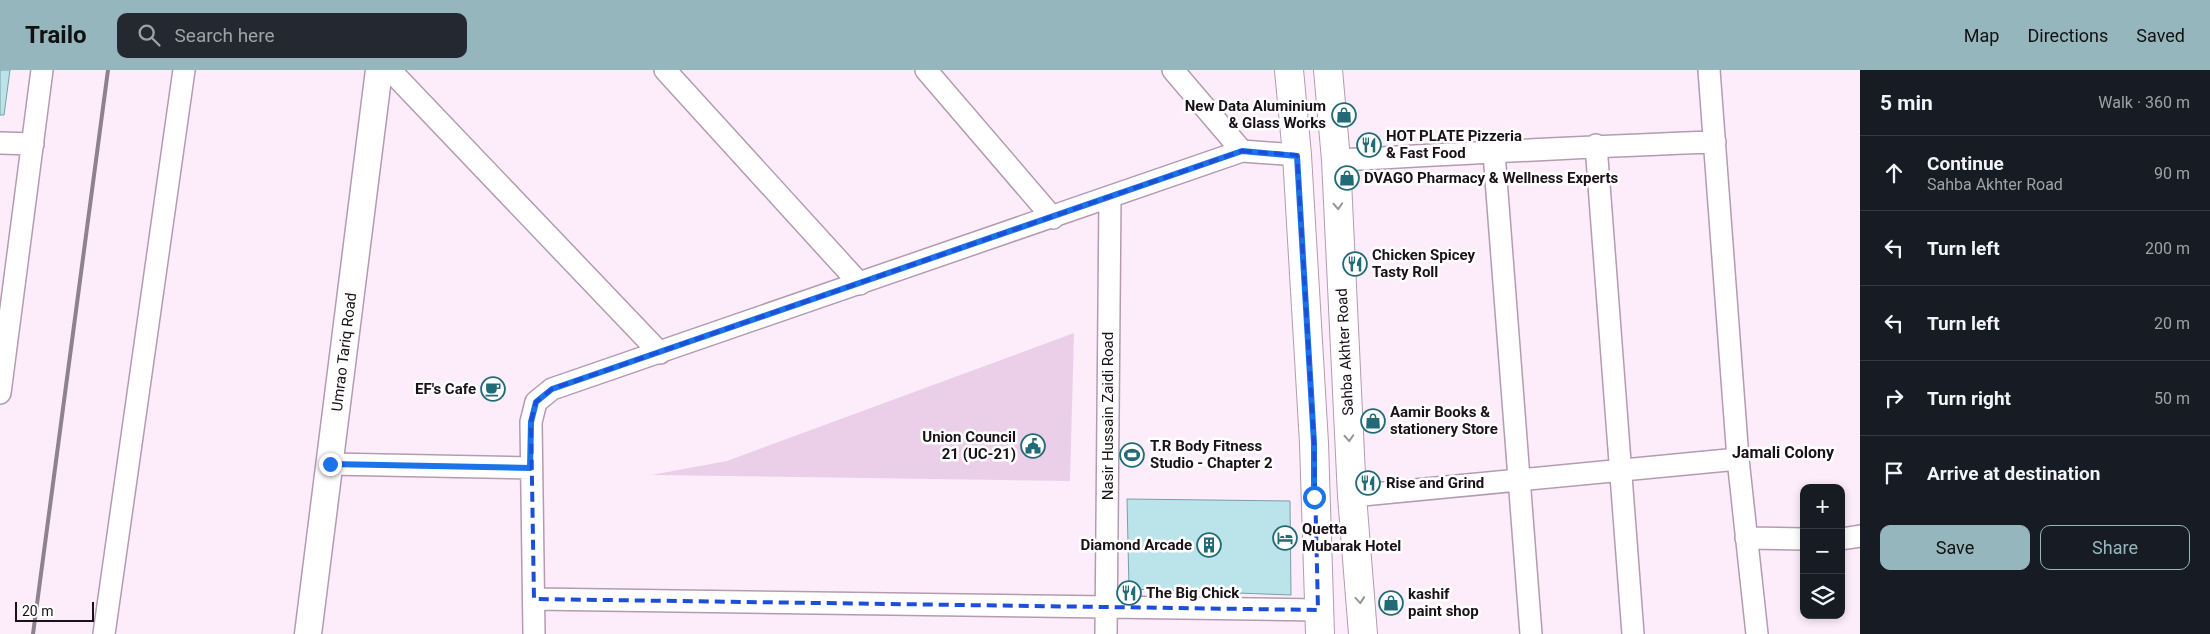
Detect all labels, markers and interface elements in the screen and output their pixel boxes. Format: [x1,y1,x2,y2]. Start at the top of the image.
search box [117,13,467,58]
text: Trailo [25,21,87,49]
icon: search [135,21,163,49]
text: Search here [175,24,275,47]
text: Map [1964,25,1999,46]
text: Directions [2027,25,2108,46]
text: Saved [2136,25,2185,46]
text: 5 min [1880,91,1933,115]
text: Walk · 360 m [2098,93,2190,112]
place label: New Data Aluminium & Glass Works [1185,97,1326,132]
shop icon: New Data Aluminium & Glass Works [1331,102,1357,128]
place label: HOT PLATE Pizzeria & Fast Food [1386,127,1522,162]
restaurant icon: HOT PLATE Pizzeria & Fast Food [1356,132,1382,158]
text: Continue [1927,152,2004,175]
icon: ahead [1880,159,1908,187]
text: 90 m [2154,164,2190,183]
shop icon: DVAGO Pharmacy & Wellness Experts [1334,165,1360,191]
place label: DVAGO Pharmacy & Wellness Experts [1364,169,1619,187]
text: Sahba Akhter Road [1927,175,2063,194]
one-way arrow [1333,202,1344,210]
icon: left [1880,234,1908,262]
text: Turn left [1927,237,2000,260]
text: 200 m [2145,239,2190,258]
place label: Chicken Spicey Tasty Roll [1372,246,1476,281]
restaurant icon: Chicken Spicey Tasty Roll [1342,251,1368,277]
street label: Sahba Akhter Road [1333,288,1357,416]
street label: Umrao Tariq Road [328,292,360,412]
icon: left [1880,309,1908,337]
text: Turn left [1927,312,2000,335]
text: 20 m [2154,314,2190,333]
street label: Nasir Hussain Zaidi Road [1099,332,1117,500]
cafe icon: EF's Cafe [480,376,506,402]
place label: EF's Cafe [415,380,476,398]
icon: right [1880,384,1908,412]
text: Turn right [1927,387,2011,410]
text: 50 m [2154,389,2190,408]
place label: Aamir Books & stationery Store [1390,403,1498,438]
shop icon: Aamir Books & stationery Store [1360,408,1386,434]
place label: Union Council 21 (UC-21) [922,428,1016,463]
public building icon: Union Council 21 (UC-21) [1020,433,1046,459]
one-way arrow [1344,434,1354,442]
place label: T.R Body Fitness Studio - Chapter 2 [1150,437,1273,472]
sports icon: T.R Body Fitness Studio - Chapter 2 [1119,442,1145,468]
district label: Jamali Colony [1732,443,1835,462]
route end [319,453,342,476]
icon: arrive [1880,459,1908,487]
text: Arrive at destination [1927,462,2100,485]
restaurant icon: Rise and Grind [1355,470,1381,496]
place label: Rise and Grind [1386,474,1484,492]
map controls [1800,484,1845,619]
button: + [1800,484,1845,529]
route start [1303,486,1326,509]
place label: Quetta Mubarak Hotel [1302,520,1401,555]
hotel icon: Quetta Mubarak Hotel [1272,525,1298,551]
button: Save [1880,525,2030,570]
button: Share [2040,525,2190,570]
button: − [1800,529,1845,574]
building icon: Diamond Arcade [1196,532,1222,558]
place label: Diamond Arcade [1080,536,1192,554]
button: layers [1800,574,1845,619]
restaurant icon: The Big Chick [1116,580,1142,606]
place label: The Big Chick [1146,584,1240,602]
place label: kashif paint shop [1408,585,1479,620]
shop icon: kashif paint shop [1378,590,1404,616]
one-way arrow [1355,596,1366,604]
scale bar [15,599,94,622]
text: 20 m [22,603,54,619]

